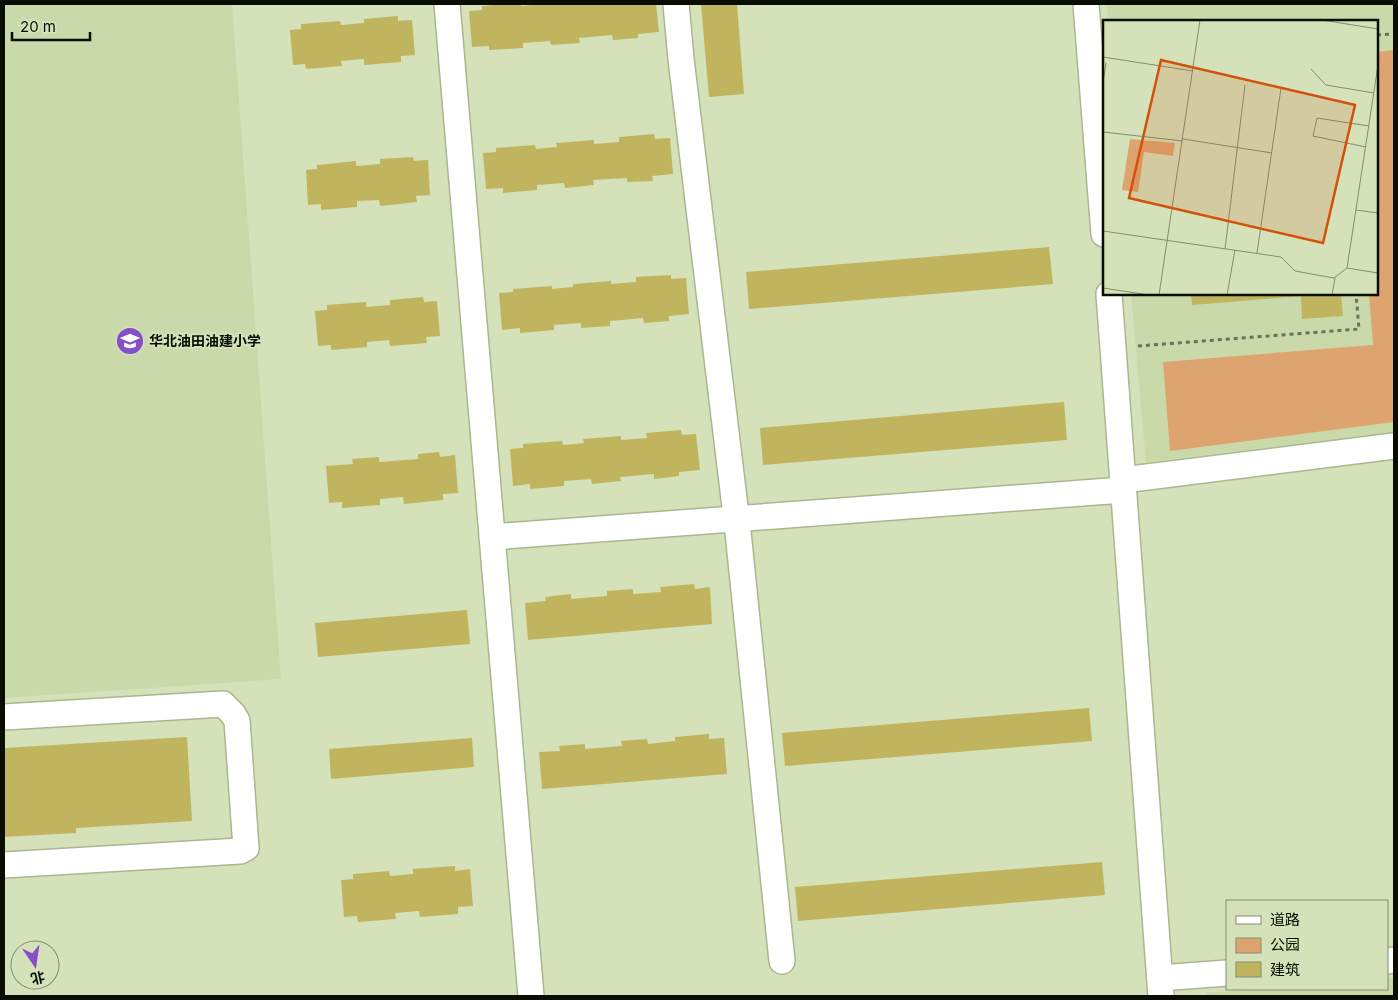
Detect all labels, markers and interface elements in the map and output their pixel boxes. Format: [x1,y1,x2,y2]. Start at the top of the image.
scale bar [12,10,90,42]
text: 20 m [20,17,56,36]
inset map [1103,20,1378,295]
school or university icon: 华北油田油建小学 [115,326,145,356]
place label: 华北油田油建小学 [149,332,261,349]
legend [1226,900,1388,990]
text: 道路 [1270,910,1300,929]
text: 公园 [1270,935,1300,954]
north arrow [10,940,60,990]
text: 建筑 [1270,960,1300,979]
text: 北 [29,968,47,988]

